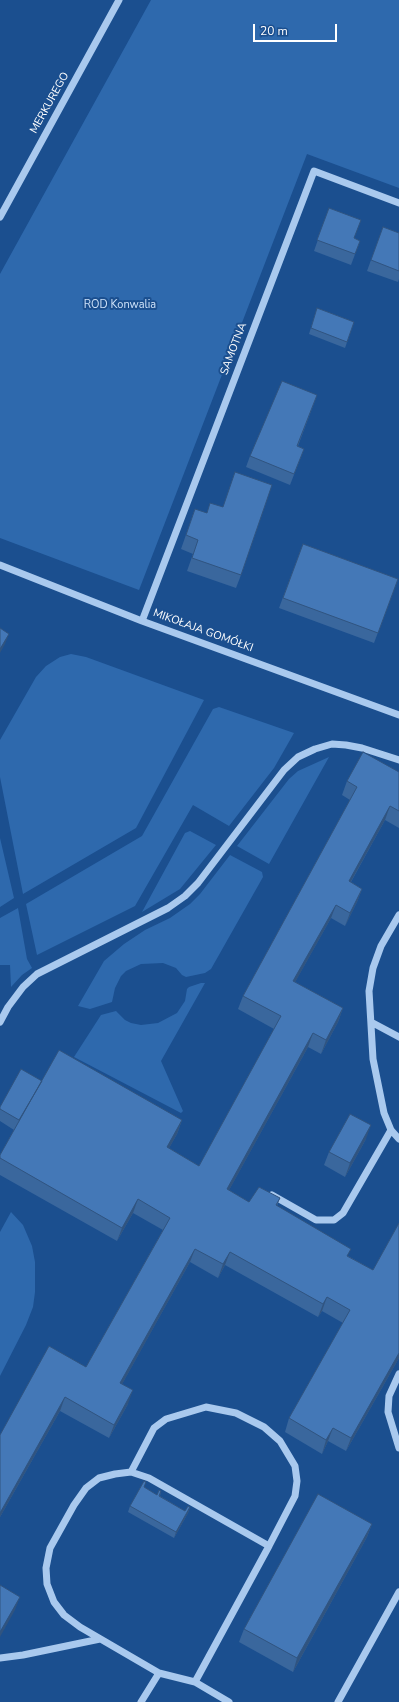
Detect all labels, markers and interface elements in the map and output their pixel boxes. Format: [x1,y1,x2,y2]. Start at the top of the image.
scale bar [255,16,339,42]
text: 20 m [260,23,288,39]
street label: MERKUREGO [28,70,72,136]
park label: ROD Konwalia [84,298,156,312]
street label: SAMOTNA [218,321,250,377]
street label: MIKOŁAJA GOMÓŁKI [151,607,255,655]

